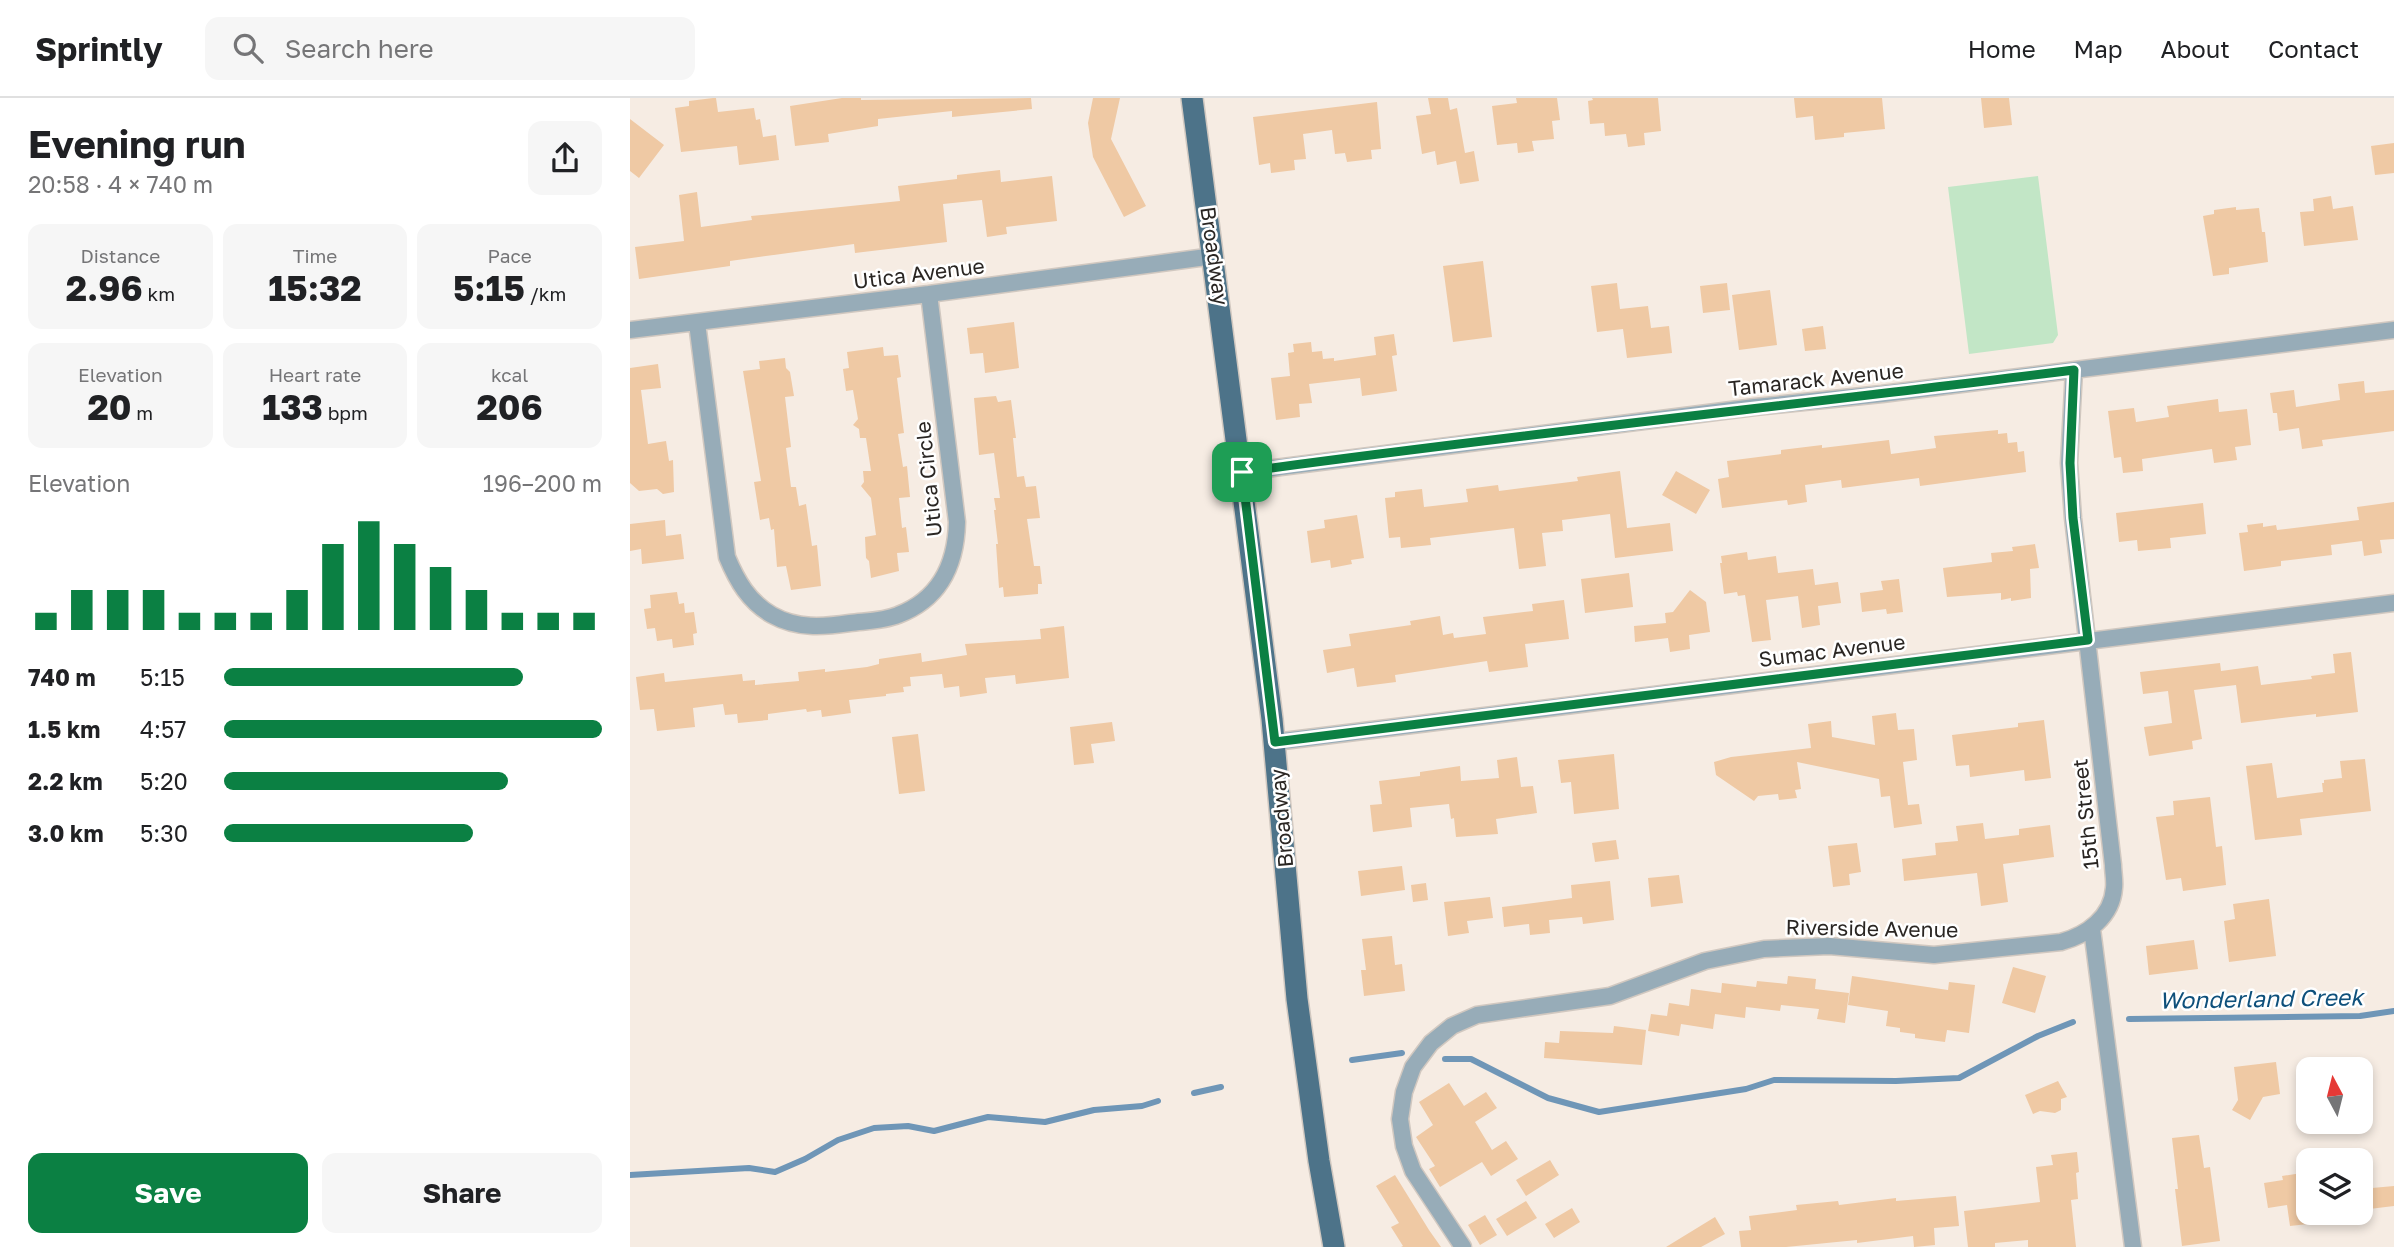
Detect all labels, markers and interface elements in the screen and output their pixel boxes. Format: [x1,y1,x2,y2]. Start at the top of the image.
search box [205,17,695,80]
text: Sprintly [35,29,163,68]
icon: search [229,29,267,67]
text: Search here [285,33,434,64]
text: Home [1968,34,2036,63]
text: Map [2074,34,2123,63]
text: About [2161,34,2230,63]
text: Contact [2268,34,2359,63]
text: Evening run [28,121,246,166]
button: share [528,121,602,195]
text: 20:58 · 4 × 740 m [28,170,213,198]
street label: Broadway [1195,205,1235,307]
text: Distance [80,244,160,267]
text: Time [293,244,337,267]
text: Pace [487,244,532,267]
street label: Utica Avenue [852,252,986,294]
text: 2.96 [66,267,143,309]
text: 15:32 [268,267,362,309]
text: 5:15 [453,267,525,309]
text: km [143,282,175,305]
text: /km [525,282,566,305]
street label: Tamarack Avenue [1727,357,1905,401]
text: Elevation [78,363,163,386]
text: Heart rate [269,363,361,386]
text: kcal [491,363,528,386]
text: 20 [87,386,132,428]
text: 133 [262,386,323,428]
text: 206 [477,386,543,428]
text: m [132,401,153,424]
text: bpm [323,401,368,424]
street label: Utica Circle [909,420,947,538]
pin [1212,442,1272,502]
icon: arrive [1223,453,1261,491]
text: Elevation [28,469,130,497]
text: 196–200 m [483,469,602,497]
street label: Sumac Avenue [1757,628,1907,672]
text: 740 m [28,663,96,691]
text: 5:15 [140,663,185,691]
text: 1.5 km [28,715,100,743]
text: 4:57 [140,715,186,743]
street label: 15th Street [2066,758,2104,871]
text: 2.2 km [28,767,103,795]
text: 5:20 [140,767,188,795]
street label: Broadway [1264,767,1298,869]
text: 3.0 km [28,819,104,847]
text: 5:30 [140,819,188,847]
street label: Riverside Avenue [1785,913,1959,943]
water label: Wonderland Creek [2159,982,2365,1014]
north arrow [2296,1057,2373,1134]
map controls [2296,1057,2373,1225]
button: layers [2296,1148,2373,1225]
button: Save [28,1153,308,1233]
button: Share [322,1153,602,1233]

